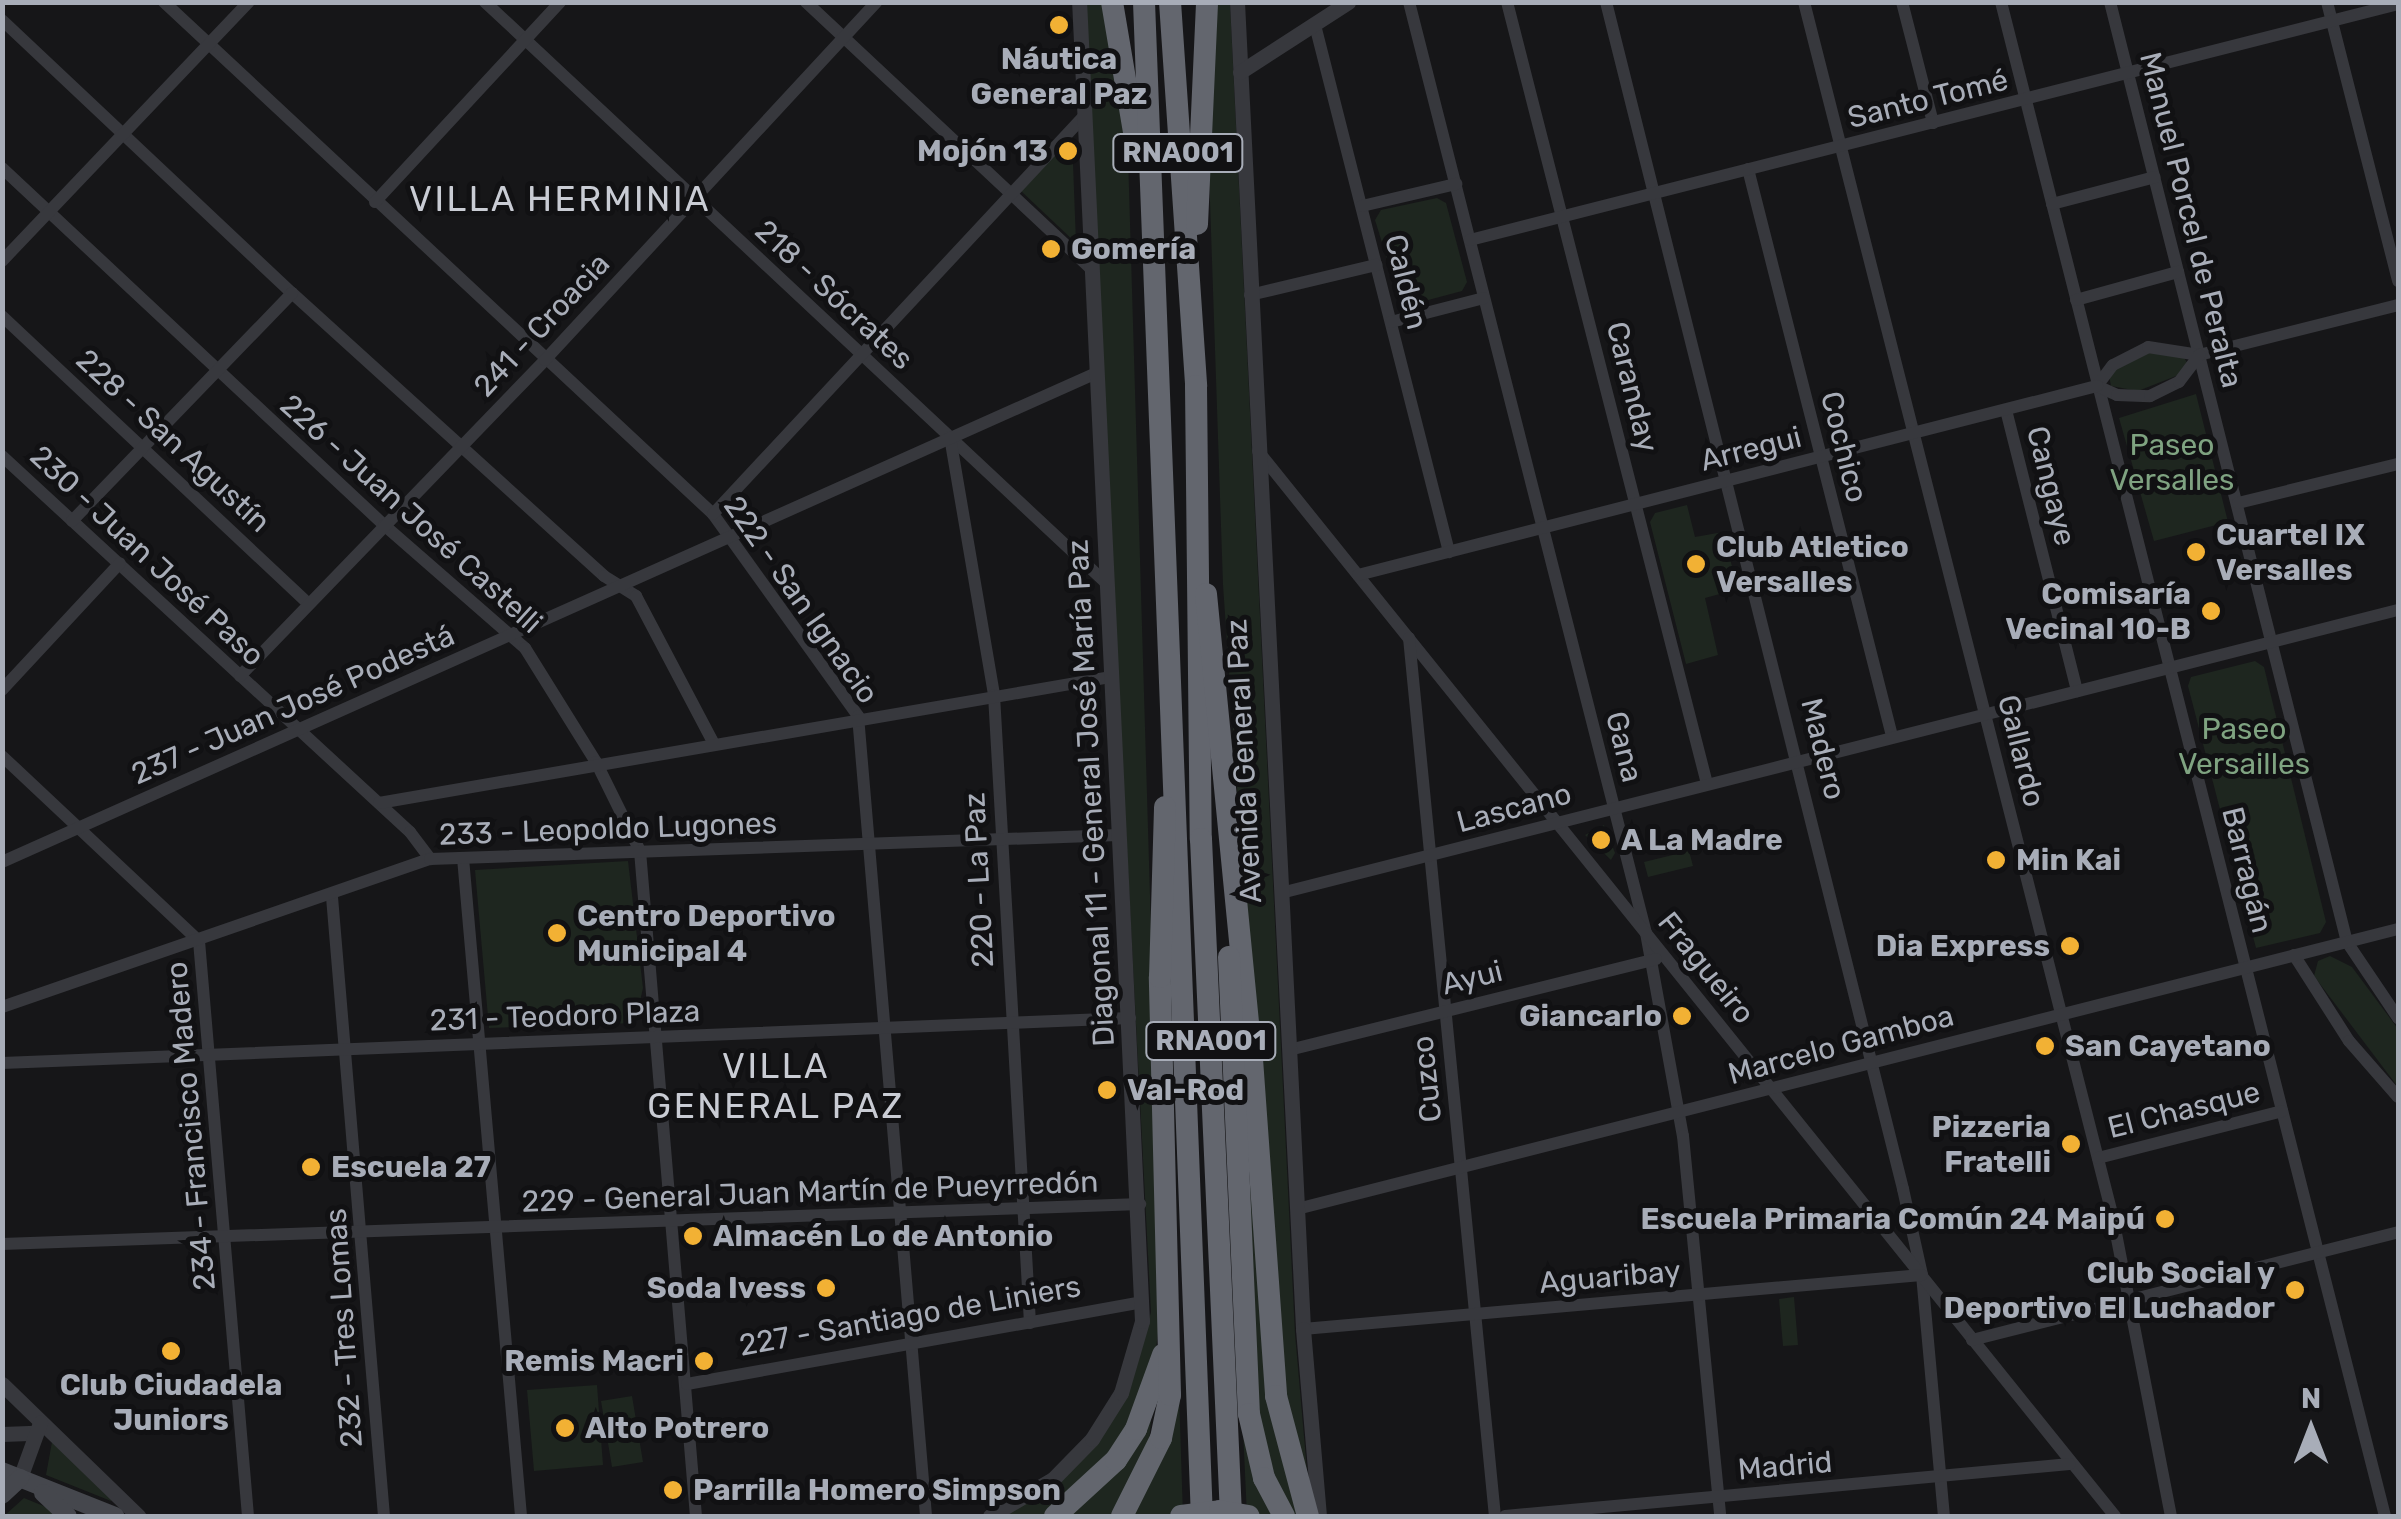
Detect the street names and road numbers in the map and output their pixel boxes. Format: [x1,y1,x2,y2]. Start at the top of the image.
street label: Manuel Porcel de Peralta [2132,48,2250,392]
street label: Santo Tomé [1844,62,2012,136]
road number: RNA001 [1110,130,1246,176]
street label: 218 - Sócrates [748,213,920,377]
street label: Caldén [1377,231,1435,333]
street label: 241 - Croacia [467,246,617,404]
street label: Caranday [1598,318,1666,456]
street label: 228 - San Agustín [68,342,278,540]
street label: 226 - Juan José Castelli [273,387,549,641]
street label: Cochico [1813,388,1875,506]
street label: Arregui [1697,419,1805,479]
street label: Cangaye [2019,423,2083,549]
street label: 230 - Juan José Paso [23,438,271,674]
street label: 222 - San Ignacio [716,489,886,711]
street label: Diagonal 11 - General José María Paz [1060,538,1122,1048]
street label: 237 - Juan José Podestá [126,617,460,793]
street label: Avenida General Paz [1219,618,1269,904]
street label: Gallardo [1990,691,2052,811]
street label: Madero [1793,695,1853,803]
street label: Gana [1598,708,1650,786]
street label: Lascano [1453,775,1575,841]
street label: 220 - La Paz [956,792,1002,968]
street label: Barragán [2214,803,2280,937]
street label: 233 - Leopoldo Lugones [438,805,778,853]
street label: Fragueiro [1650,905,1762,1031]
street label: Ayui [1438,953,1506,1003]
street label: 234 - Francisco Madero [159,960,223,1292]
street label: 231 - Teodoro Plaza [429,993,701,1039]
street label: Marcelo Gamboa [1724,998,1958,1092]
road number: RNA001 [1144,1018,1278,1064]
street label: Cuzco [1405,1034,1449,1124]
street label: El Chasque [2104,1074,2264,1146]
street label: 229 - General Juan Martín de Pueyrredón [521,1164,1099,1220]
street label: 232 - Tres Lomas [318,1207,370,1449]
street label: Aguaribay [1538,1253,1682,1301]
street label: 227 - Santiago de Liniers [736,1268,1084,1364]
street label: Madrid [1736,1444,1834,1488]

